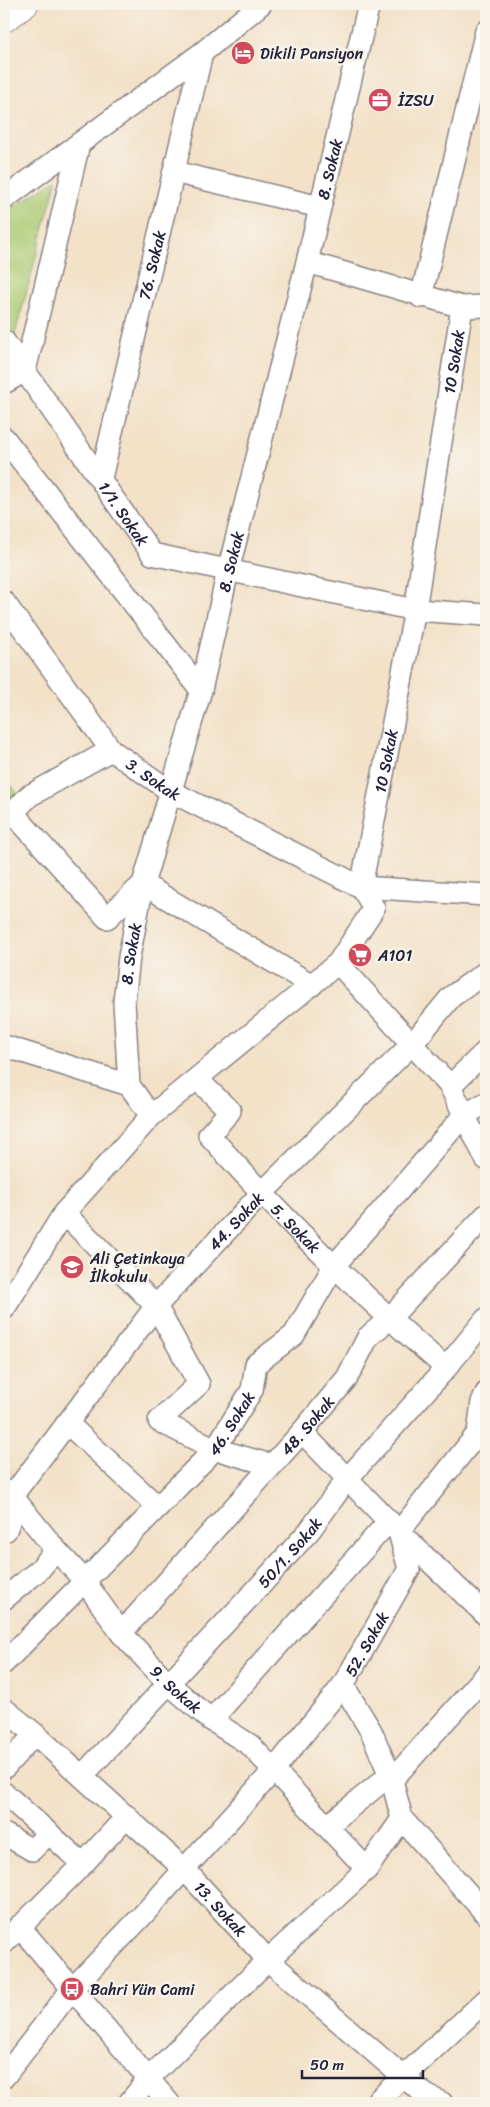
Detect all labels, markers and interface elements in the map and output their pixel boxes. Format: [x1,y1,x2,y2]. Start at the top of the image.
place label: Dikili Pansiyon [260,39,363,68]
hotel icon: Dikili Pansiyon [230,40,256,66]
place label: İZSU [397,86,434,115]
office icon: İZSU [367,87,393,113]
street label: 8. Sokak [308,135,351,202]
street label: 76. Sokak [129,227,174,303]
street label: 10 Sokak [434,327,473,396]
street label: 1/1. Sokak [91,475,157,553]
street label: 8. Sokak [209,528,252,595]
street label: 10 Sokak [365,726,406,795]
street label: 3. Sokak [120,750,186,809]
street label: 8. Sokak [112,920,150,986]
place label: A101 [377,941,412,970]
supermarket icon: A101 [347,942,373,968]
street label: 44. Sokak [200,1184,271,1257]
street label: 5. Sokak [264,1196,328,1261]
place label: Ali Çetinkaya İlkokulu [89,1244,186,1291]
school or university icon: Ali Çetinkaya İlkokulu [59,1254,85,1280]
street label: 46. Sokak [201,1385,263,1463]
street label: 48. Sokak [273,1388,342,1462]
street label: 50/1. Sokak [250,1511,330,1595]
street label: 52. Sokak [336,1605,397,1682]
street label: 9. Sokak [143,1658,209,1721]
street label: 13. Sokak [187,1874,255,1944]
place label: Bahri Yün Cami [90,1975,195,2004]
bus stop icon: Bahri Yün Cami [59,1976,85,2002]
scale bar [302,2047,424,2079]
text: 50 m [310,2052,345,2078]

